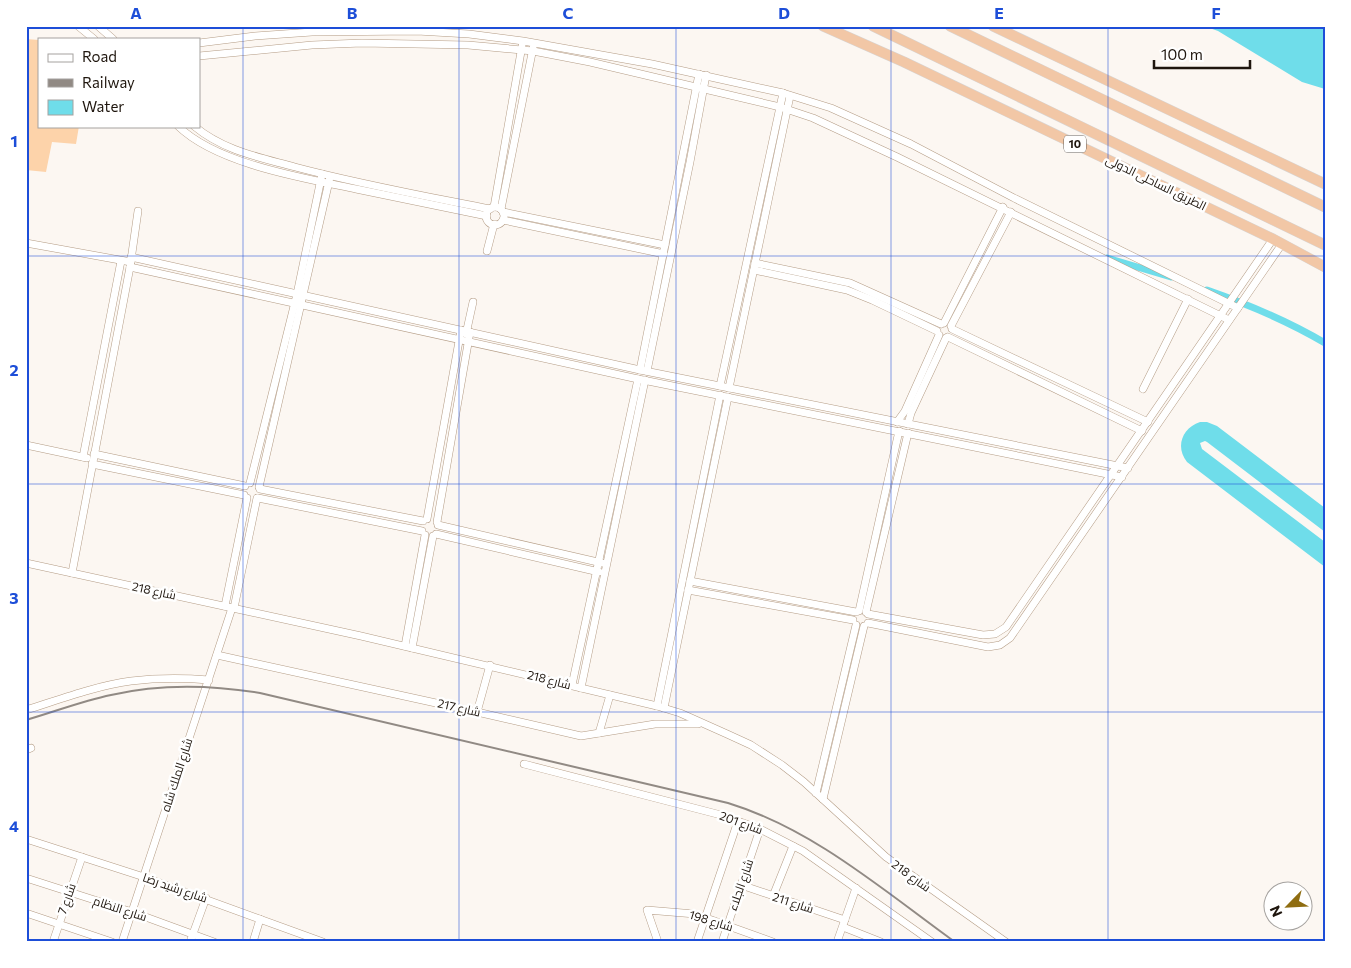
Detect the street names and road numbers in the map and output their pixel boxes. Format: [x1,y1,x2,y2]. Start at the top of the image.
road number: 10 [1064,136,1086,152]
street label: الطريق الساحلى الدولى [1103,152,1209,213]
street label: شارع 218 [131,579,178,603]
street label: شارع 218 [525,667,573,693]
street label: شارع 217 [436,695,482,721]
street label: شارع الملك شاه [158,736,196,814]
street label: شارع 201 [717,808,765,838]
street label: شارع 218 [888,856,934,896]
street label: شارع الجلاء [725,857,757,913]
street label: شارع رشيد رضا [141,869,210,907]
street label: شارع 7 [54,881,80,917]
street label: شارع 211 [770,889,816,917]
street label: شارع النظام [91,893,149,925]
street label: شارع 198 [687,907,735,935]

